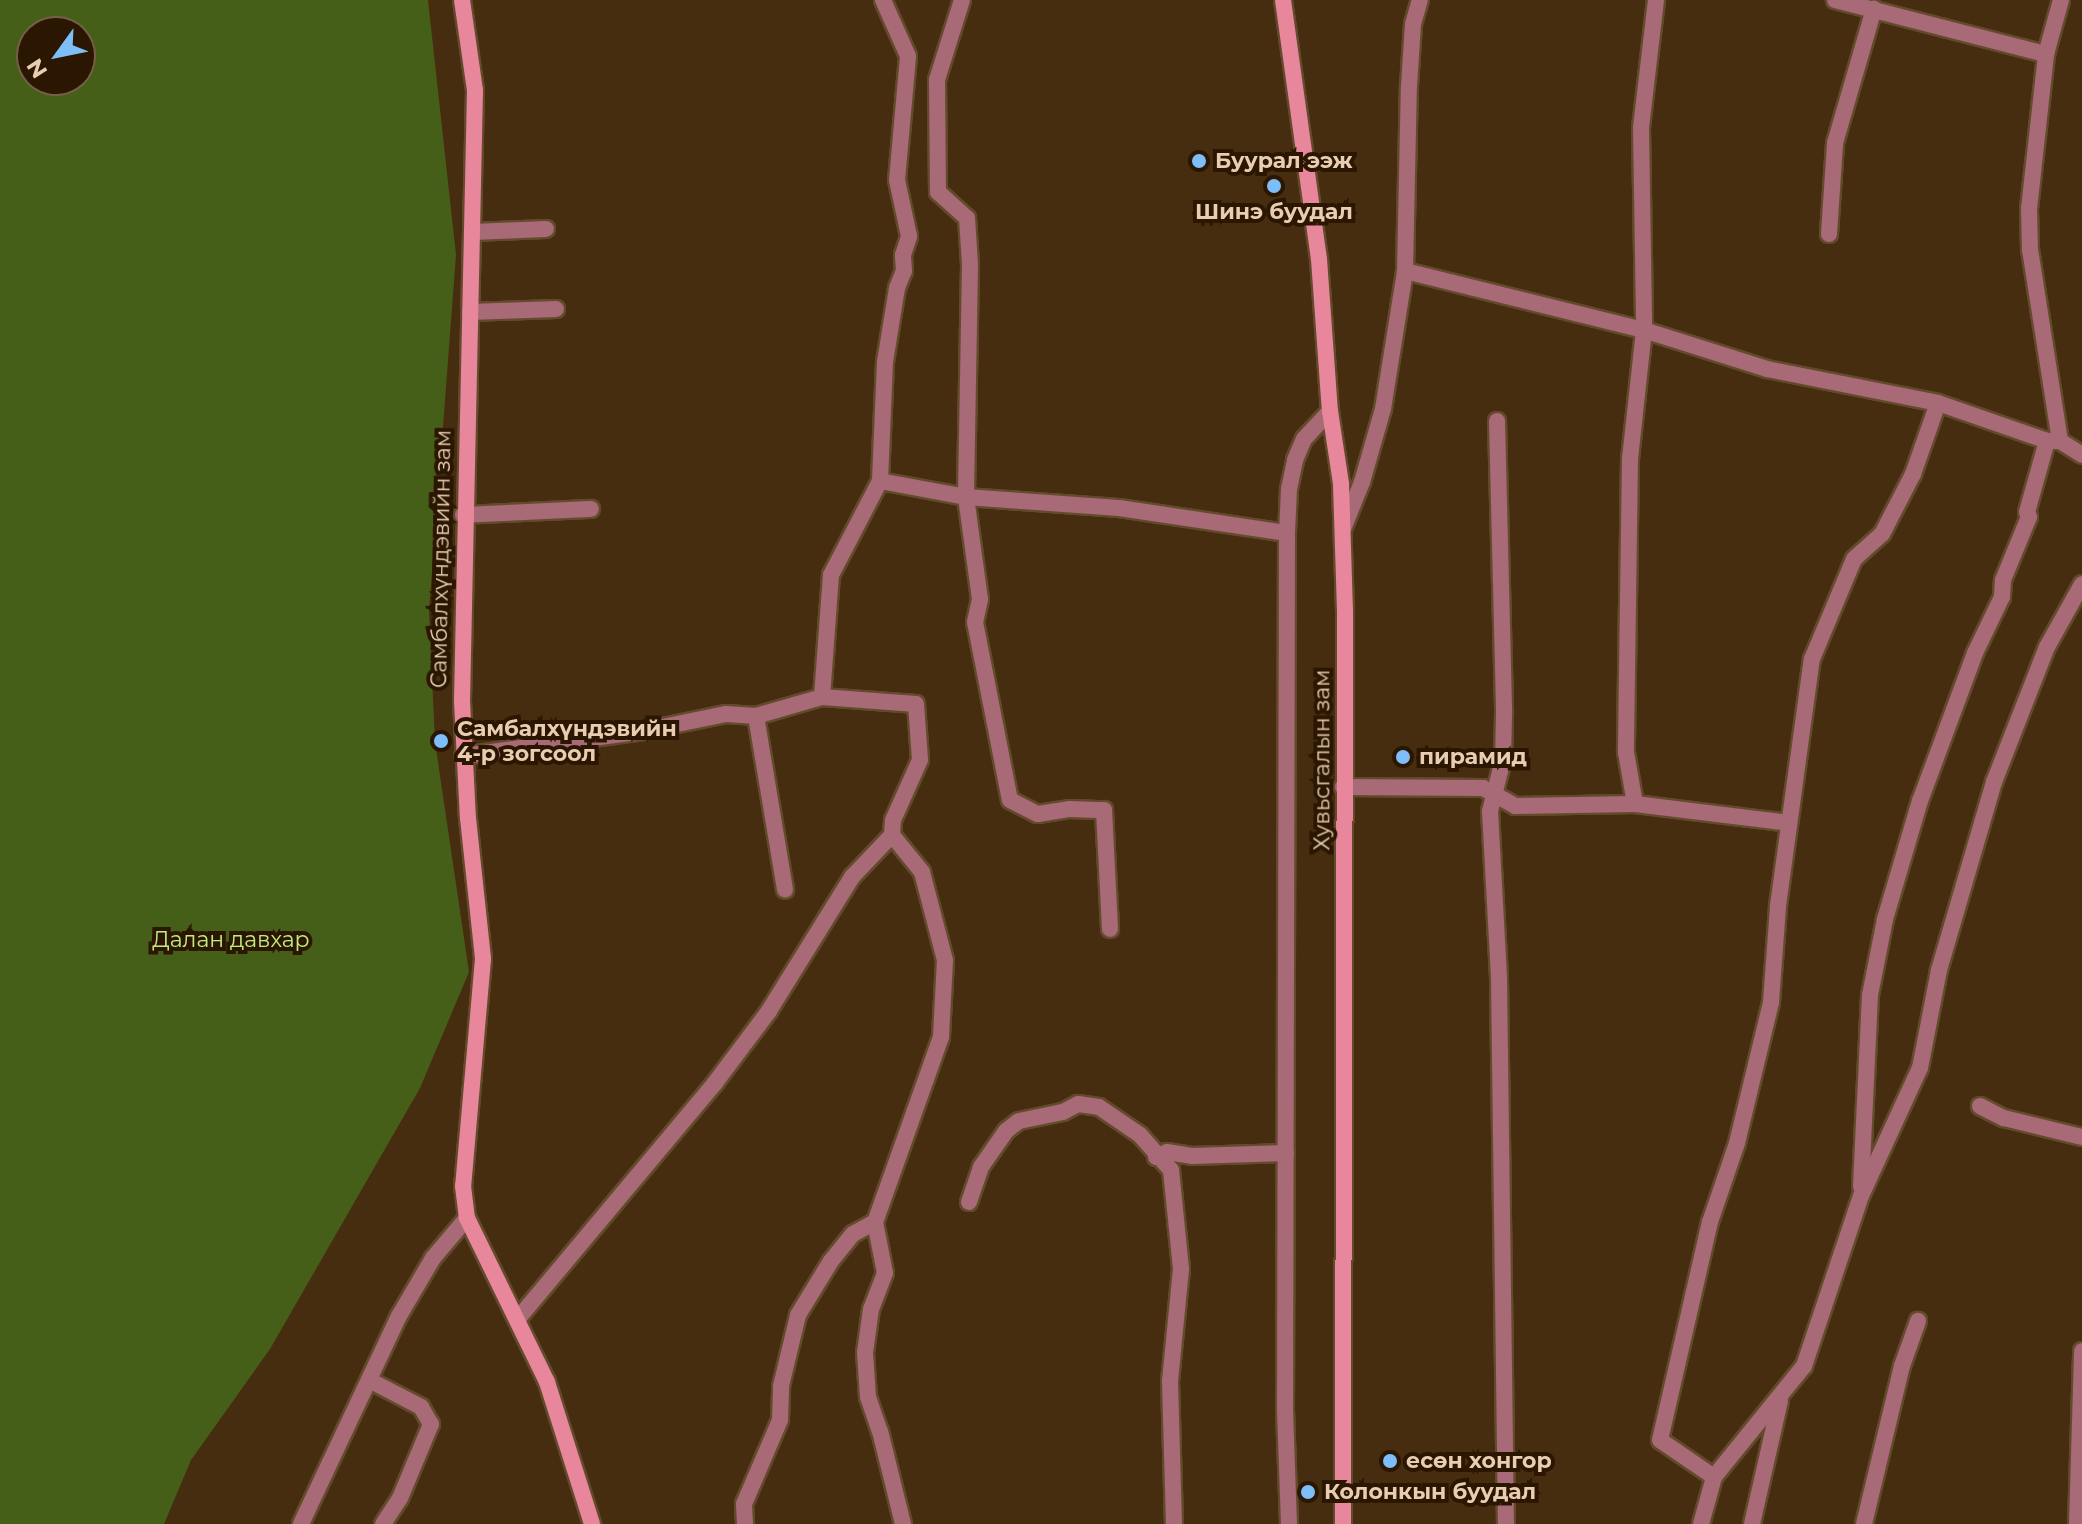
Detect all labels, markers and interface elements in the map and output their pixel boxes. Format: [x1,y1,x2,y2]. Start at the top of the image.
north arrow [16,16,96,96]
text: N [21,53,53,83]
place label: Буурал ээж [1215,148,1353,174]
marker: Буурал ээж [1190,152,1208,170]
marker: Шинэ буудал [1265,177,1283,195]
place label: Шинэ буудал [1195,199,1353,225]
street label: Самбалхүндэвийн зам [426,430,456,688]
street label: Хувьсгалын зам [1309,669,1335,851]
place label: Самбалхүндэвийн 4-р зогсоол [457,715,677,766]
marker: Самбалхүндэвийн 4-р зогсоол [432,732,450,750]
place label: пирамид [1419,744,1527,770]
marker: пирамид [1394,748,1412,766]
park label: Далан давхар [152,927,310,953]
place label: есөн хонгор [1406,1448,1552,1474]
marker: есөн хонгор [1381,1452,1399,1470]
place label: Колонкын буудал [1324,1479,1536,1505]
marker: Колонкын буудал [1299,1483,1317,1501]

